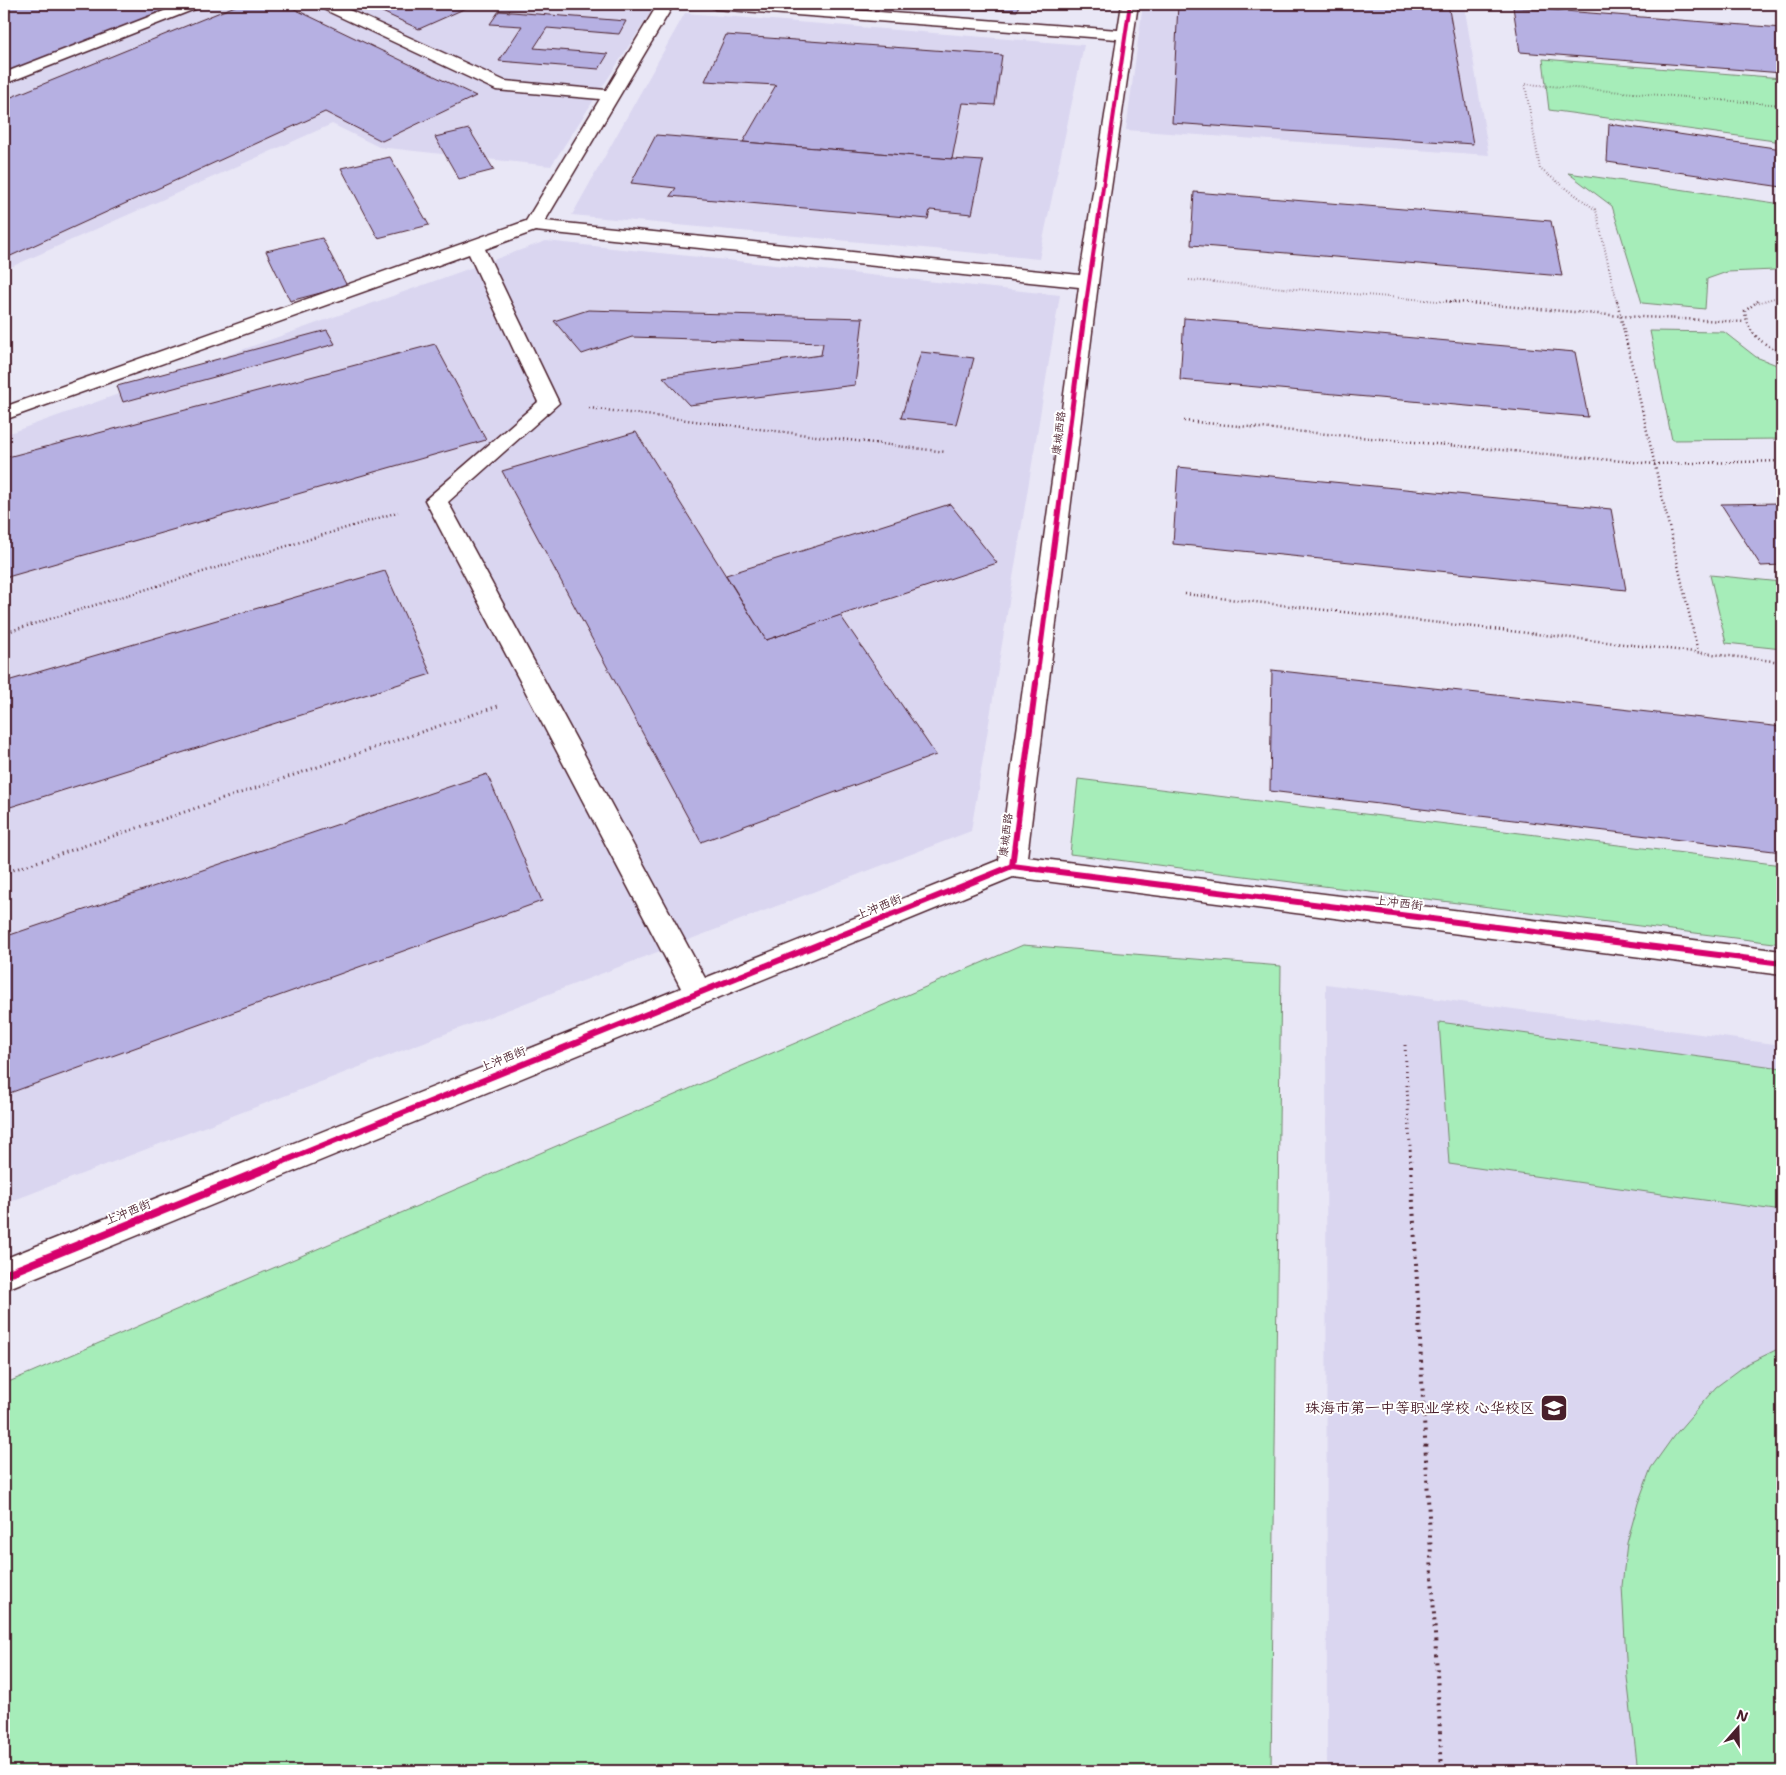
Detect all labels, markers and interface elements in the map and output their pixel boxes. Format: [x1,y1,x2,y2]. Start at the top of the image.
street label: 康城西路 [1049,410,1069,456]
street label: 康城西路 [996,812,1016,858]
street label: 上沖西街 [854,891,904,923]
street label: 上冲西街 [1374,892,1424,914]
street label: 上沖西街 [478,1043,528,1075]
street label: 上沖西街 [103,1196,153,1228]
school or university icon: 珠海市第一中等职业学校 心华校区 [1539,1393,1569,1423]
place label: 珠海市第一中等职业学校 心华校区 [1305,1398,1535,1418]
north arrow [1714,1702,1764,1752]
text: N [1734,1705,1751,1726]

